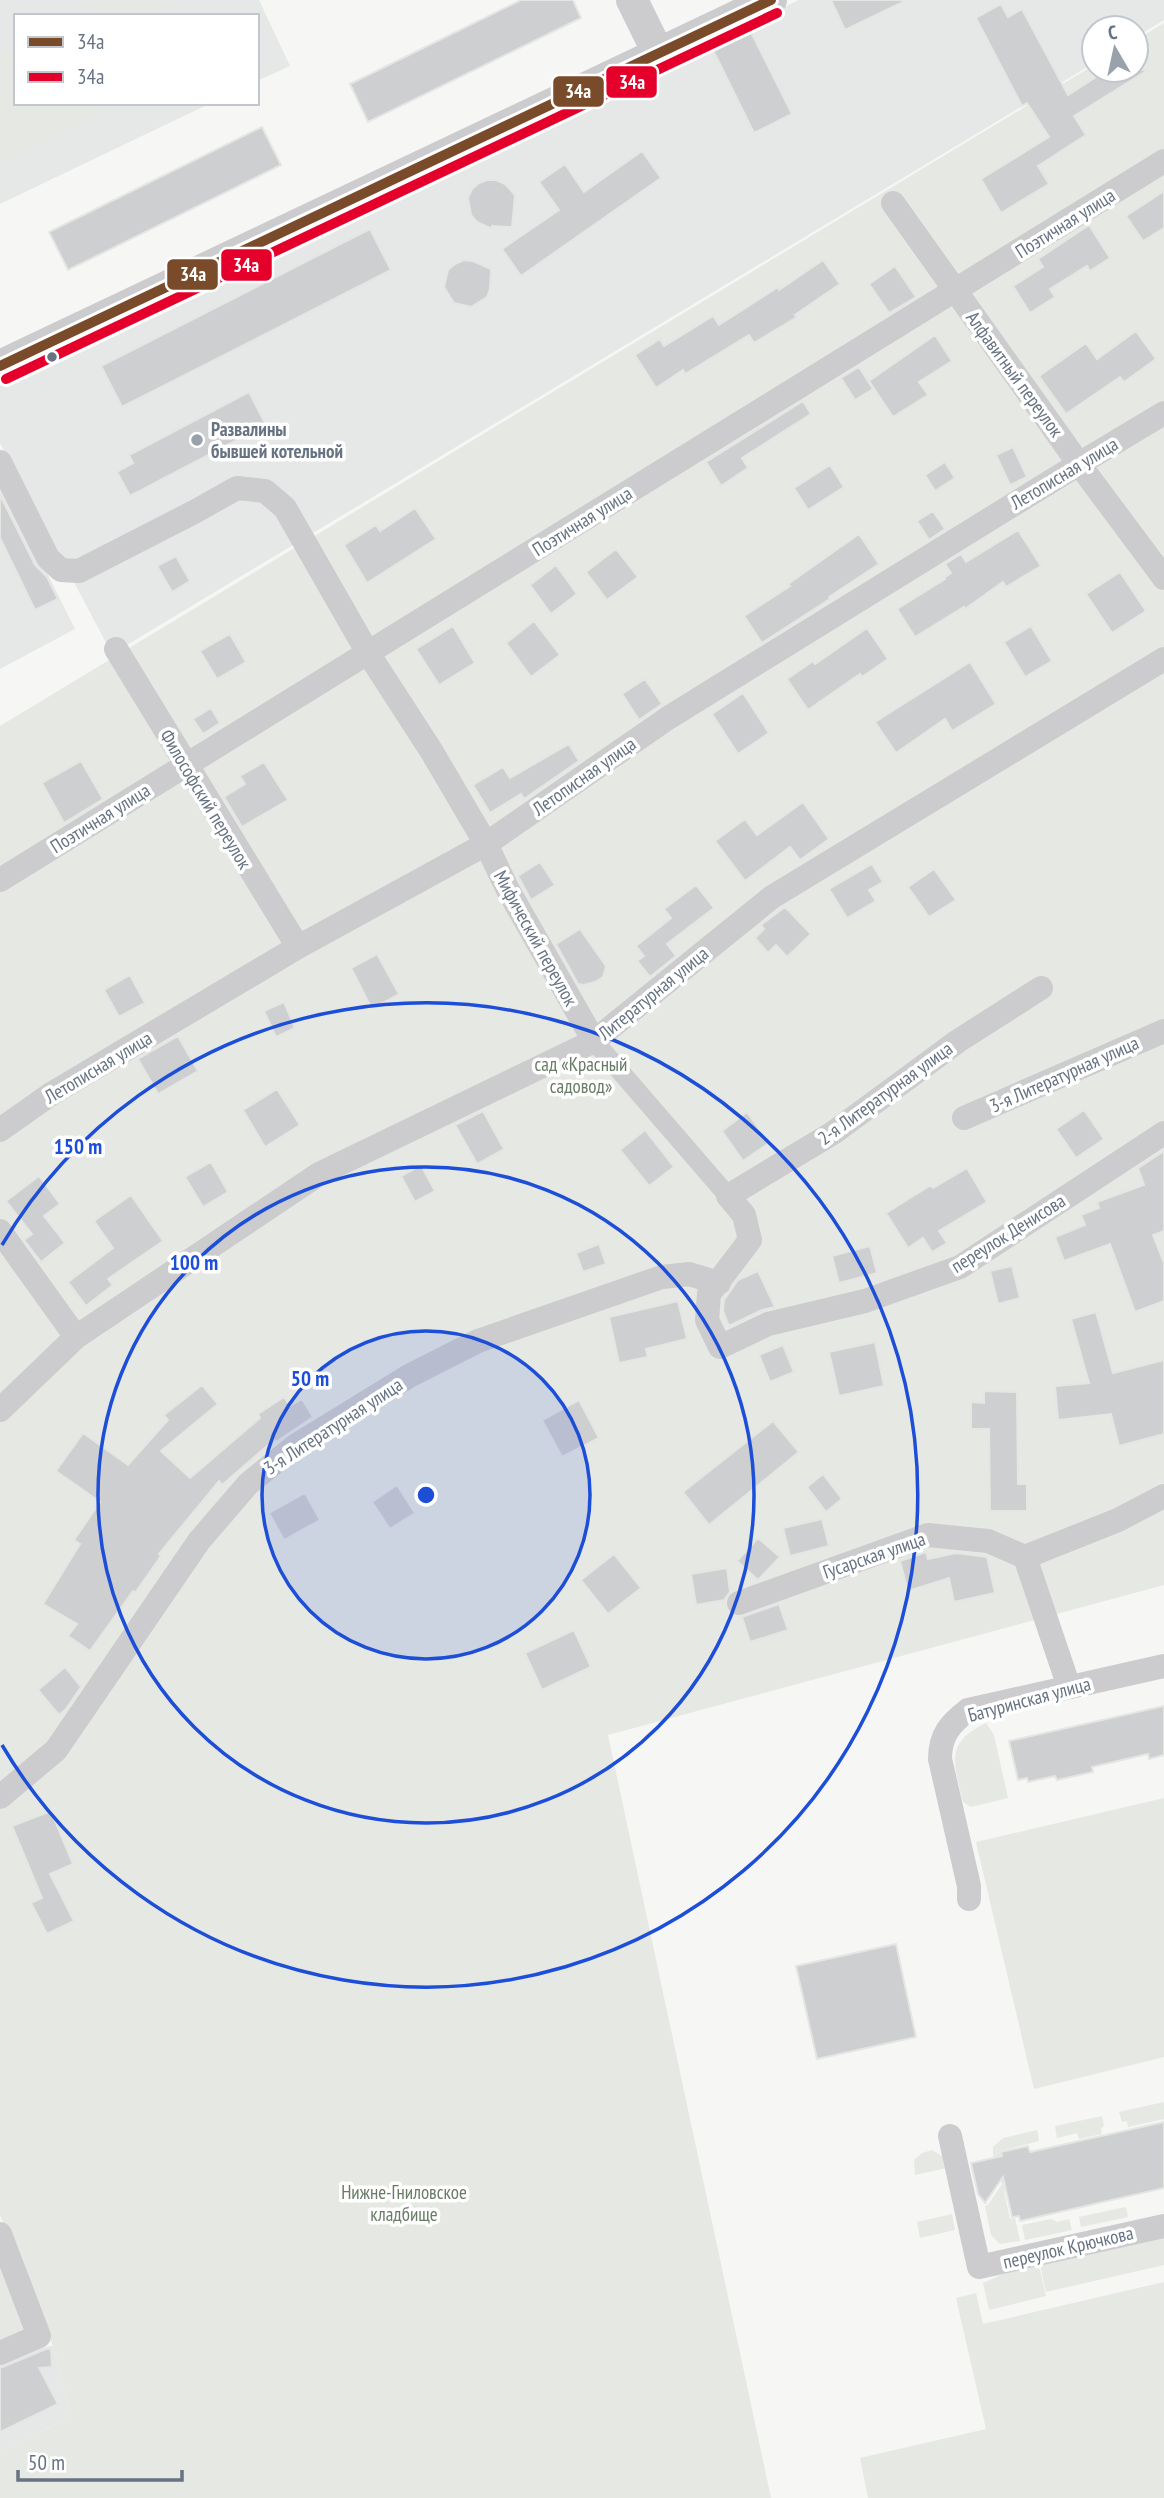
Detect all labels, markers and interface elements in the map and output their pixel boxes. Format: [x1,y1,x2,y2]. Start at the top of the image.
legend [14,14,259,105]
north arrow [1080,14,1150,84]
text: С [1106,20,1119,45]
text: 34а [77,28,104,55]
text: 34a [77,63,104,90]
line badge: 34a [605,65,658,99]
text: 34a [619,70,645,94]
line badge: 34а [552,75,605,108]
text: 34а [565,79,591,103]
street label: Поэтичная улица [1011,183,1119,263]
line badge: 34a [220,248,273,282]
text: 34a [233,253,259,277]
line badge: 34а [166,258,219,291]
text: 34а [180,262,206,286]
street label: Алфавитный переулок [961,306,1069,442]
unlabelled marker [45,350,59,364]
place label: Развалины бывшей котельной [211,417,343,463]
marker: Развалины бывшей котельной [189,432,205,448]
street label: Летописная улица [1005,432,1122,515]
street label: Поэтичная улица [528,481,636,561]
street label: Философский переулок [155,725,257,874]
street label: Летописная улица [527,732,640,821]
street label: Поэтичная улица [46,778,154,858]
street label: Мифический переулок [489,866,583,1011]
street label: Литературная улица [592,941,713,1045]
street label: Летописная улица [39,1026,156,1109]
street label: 3-я Литературная улица [986,1030,1142,1118]
street label: 2-я Литературная улица [813,1036,957,1150]
park label: сад «Красный садовод» [535,1052,627,1098]
text: 150 m [54,1133,102,1160]
street label: переулок Денисова [946,1188,1070,1278]
text: 100 m [170,1249,218,1276]
text: 50 m [291,1365,329,1392]
street label: 3-я Литературная улица [259,1372,407,1480]
centre of rings [414,1483,438,1507]
street label: Гусарская улица [820,1526,928,1584]
street label: Батуринская улица [965,1671,1093,1727]
park label: Нижне-Гниловское кладбище [341,2180,467,2226]
street label: переулок Крючкова [1001,2220,1135,2274]
scale bar [18,2438,182,2482]
text: 50 m [28,2449,65,2476]

